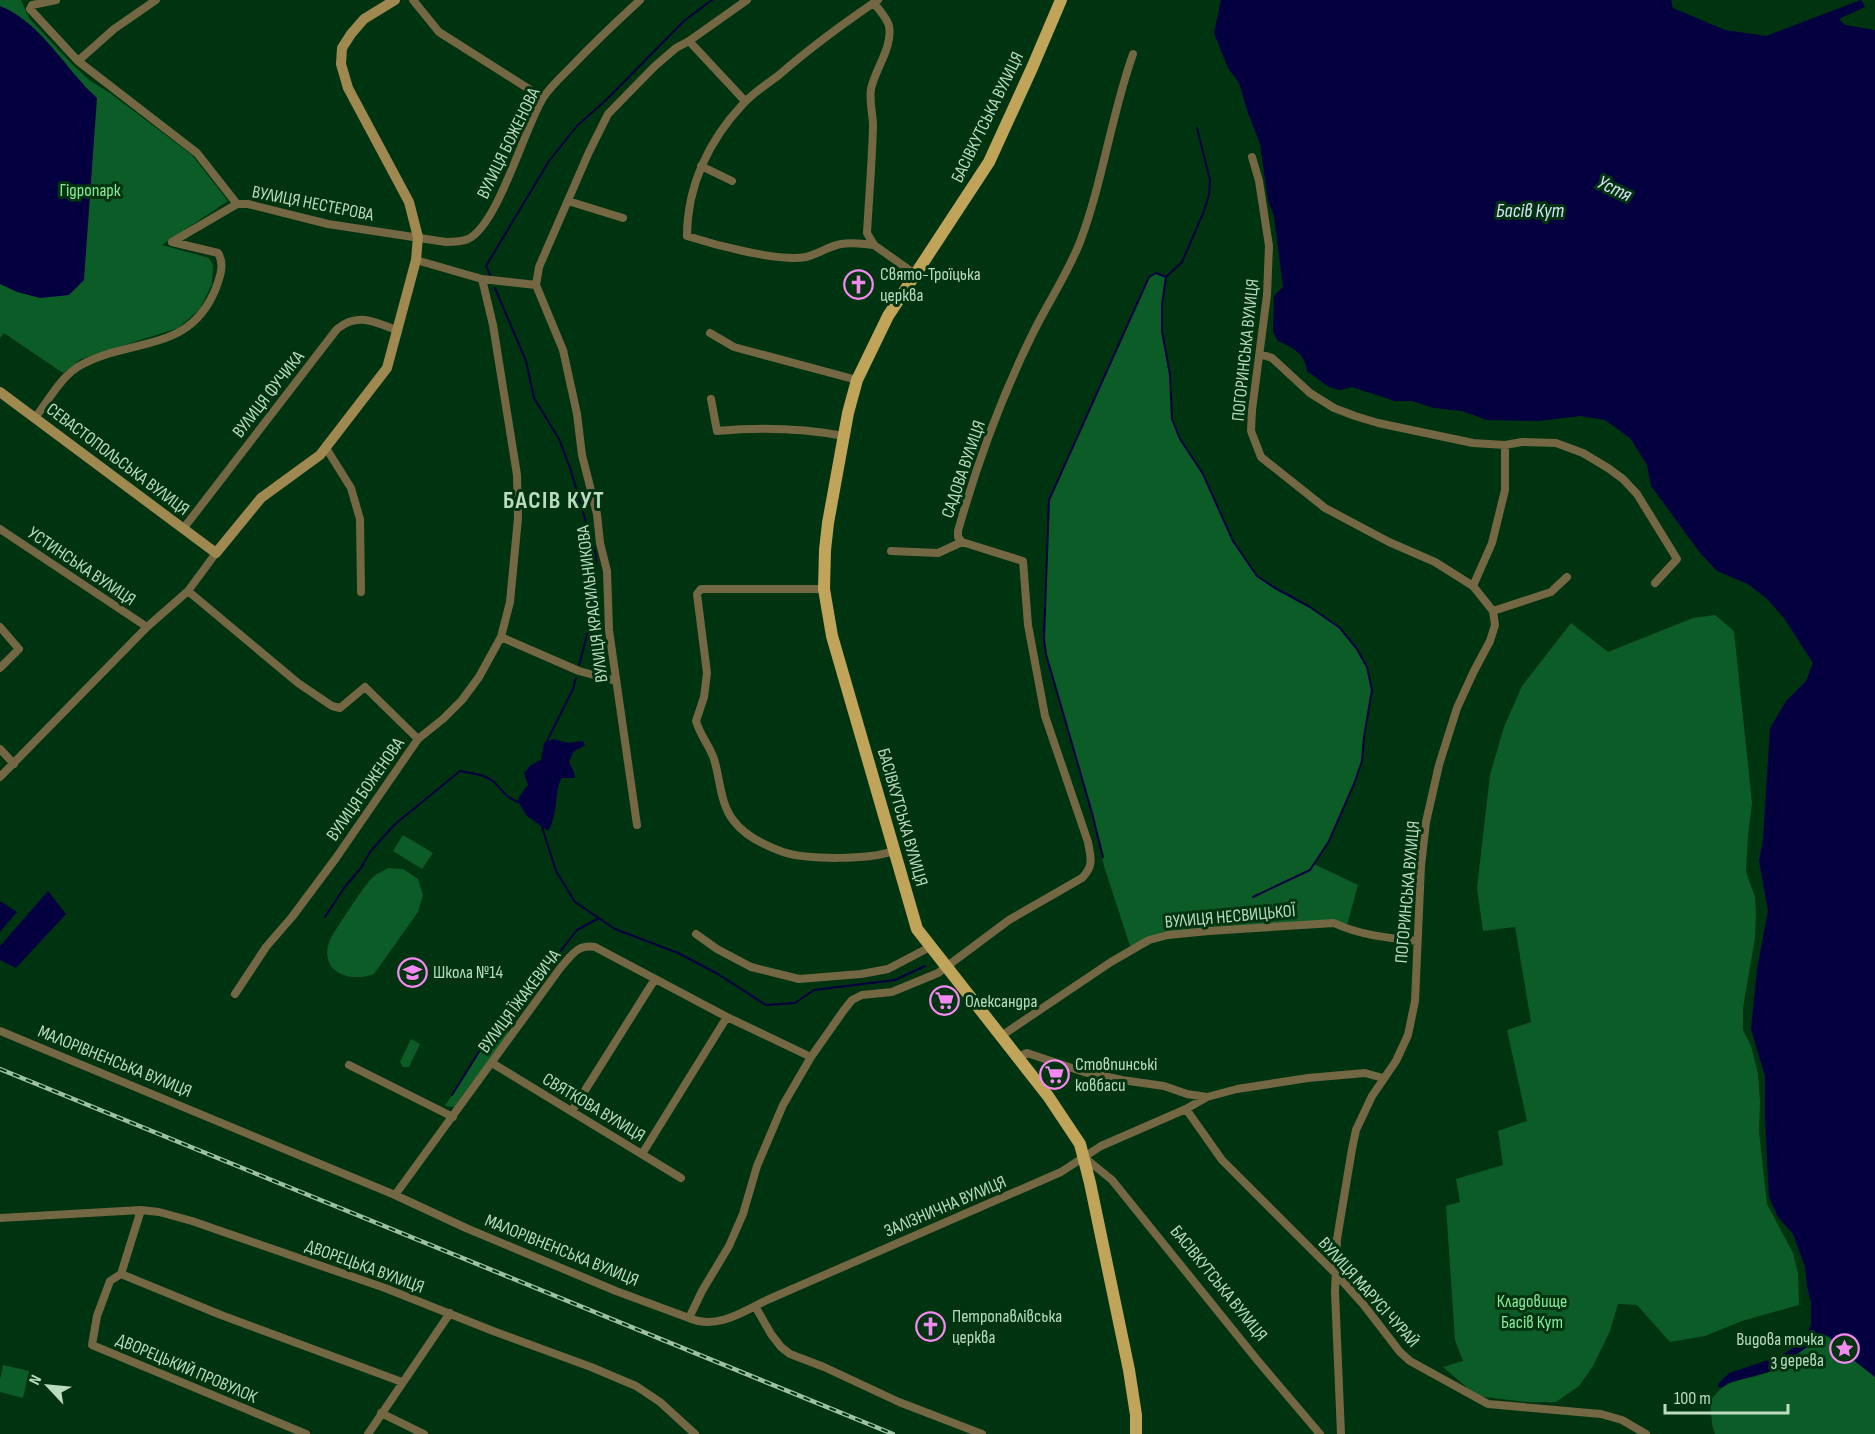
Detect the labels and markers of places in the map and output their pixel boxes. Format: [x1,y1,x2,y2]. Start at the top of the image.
place label: Свято-Троїцька церква [880,264,981,306]
church icon: Свято-Троїцька церква [843,268,875,300]
school or university icon: Школа №14 [396,956,428,988]
place label: Школа №14 [433,962,504,983]
supermarket icon: Олександра [928,985,960,1017]
place label: Олександра [965,991,1037,1012]
place label: Стовпинські ковбаси [1075,1054,1157,1096]
supermarket icon: Стовпинські ковбаси [1038,1058,1070,1090]
place label: Петропавлівська церква [952,1306,1062,1348]
church icon: Петропавлівська церква [915,1310,947,1342]
place label: Видова точка з дерева [1736,1329,1824,1371]
place icon: Видова точка з дерева [1829,1333,1861,1365]

